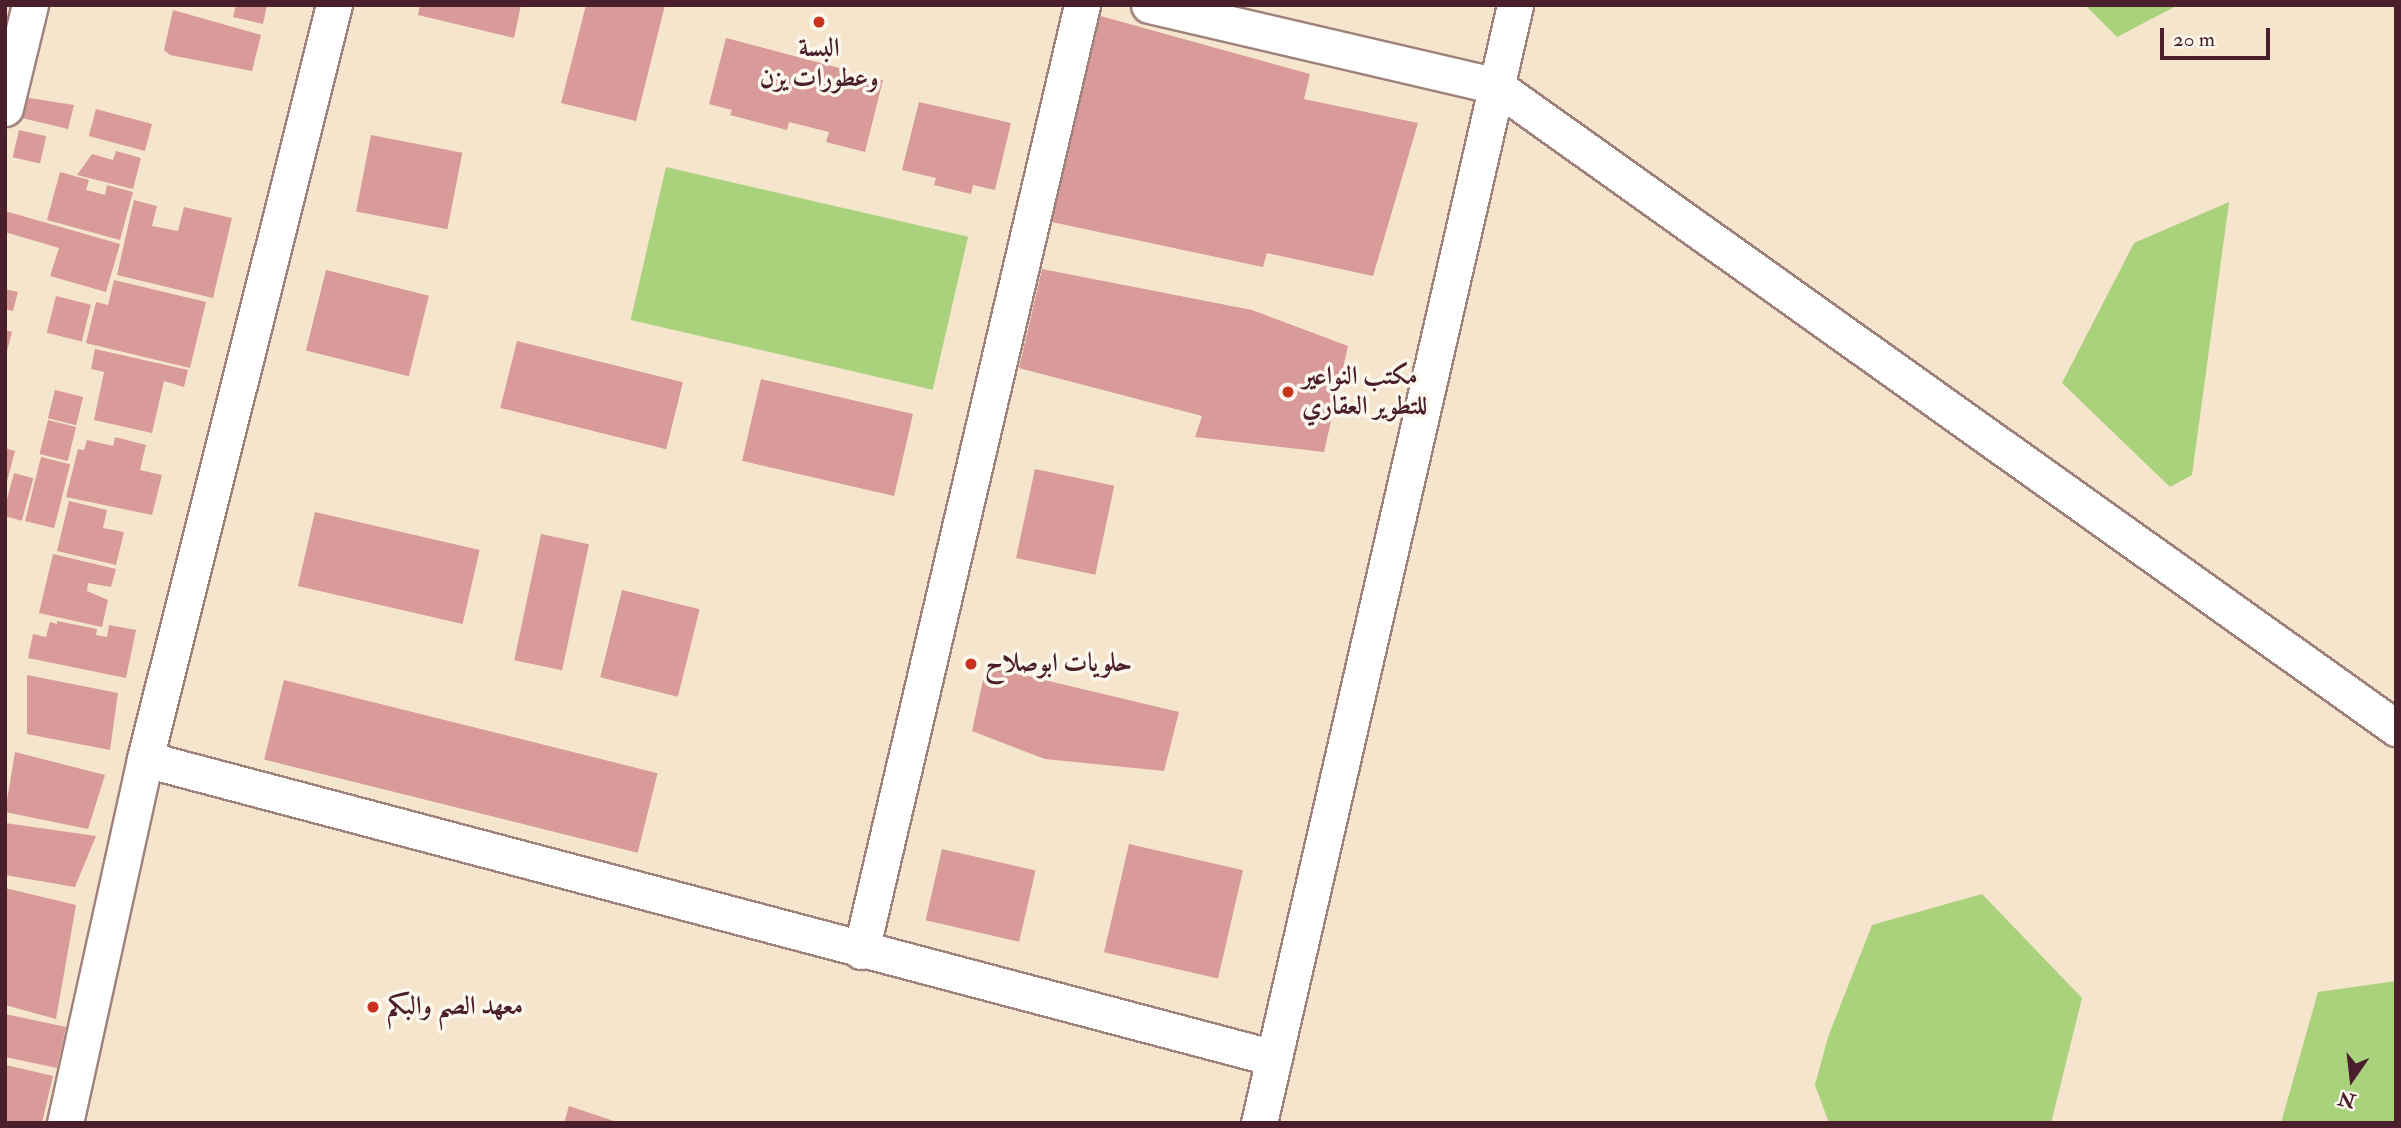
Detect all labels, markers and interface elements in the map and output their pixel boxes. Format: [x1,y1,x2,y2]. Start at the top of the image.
marker: البسة وعطورات يزن [811,14,827,30]
scale bar [2163,14,2273,58]
text: 20 m [2173,26,2215,53]
place label: البسة وعطورات يزن [759,33,879,94]
place label: مكتب النواعير للتطوير العقاري [1302,361,1427,422]
marker: مكتب النواعير للتطوير العقاري [1280,384,1296,400]
place label: حلويات ابوصلاح [985,648,1132,680]
marker: حلويات ابوصلاح [963,656,979,672]
place label: معهد الصم والبكم [387,991,523,1023]
marker: معهد الصم والبكم [365,999,381,1015]
north arrow [2317,1044,2387,1114]
text: N [2336,1086,2358,1113]

